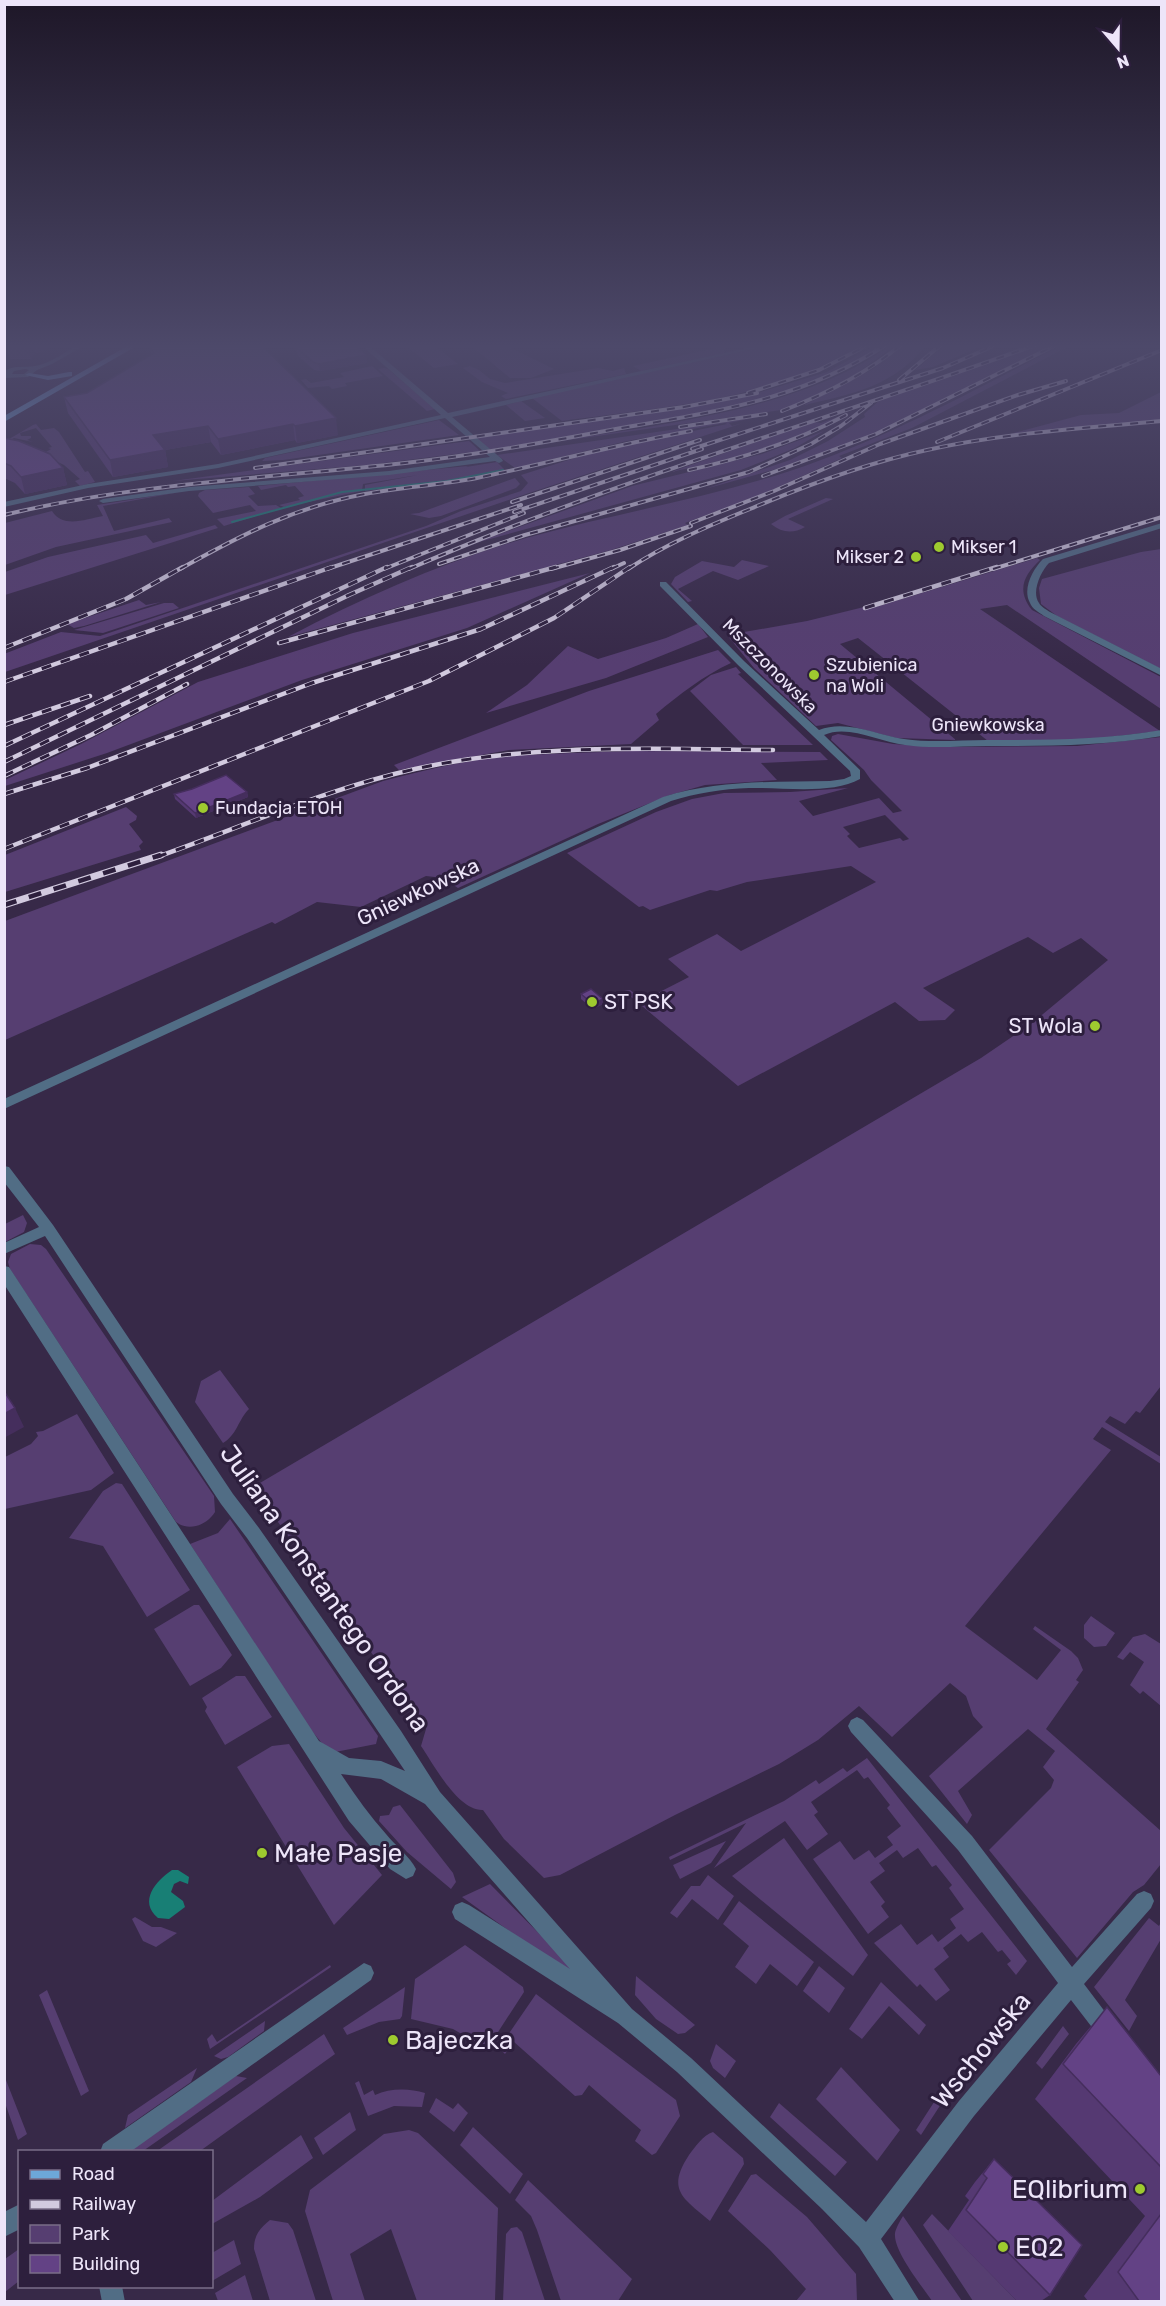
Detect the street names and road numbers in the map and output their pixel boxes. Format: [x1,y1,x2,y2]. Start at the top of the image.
street label: Mszczonowska [718,614,822,718]
street label: Gniewkowska [931,714,1045,736]
street label: Gniewkowska [353,852,483,931]
street label: Juliana Konstantego Ordona [213,1439,436,1738]
street label: Wschowska [925,1986,1037,2114]

